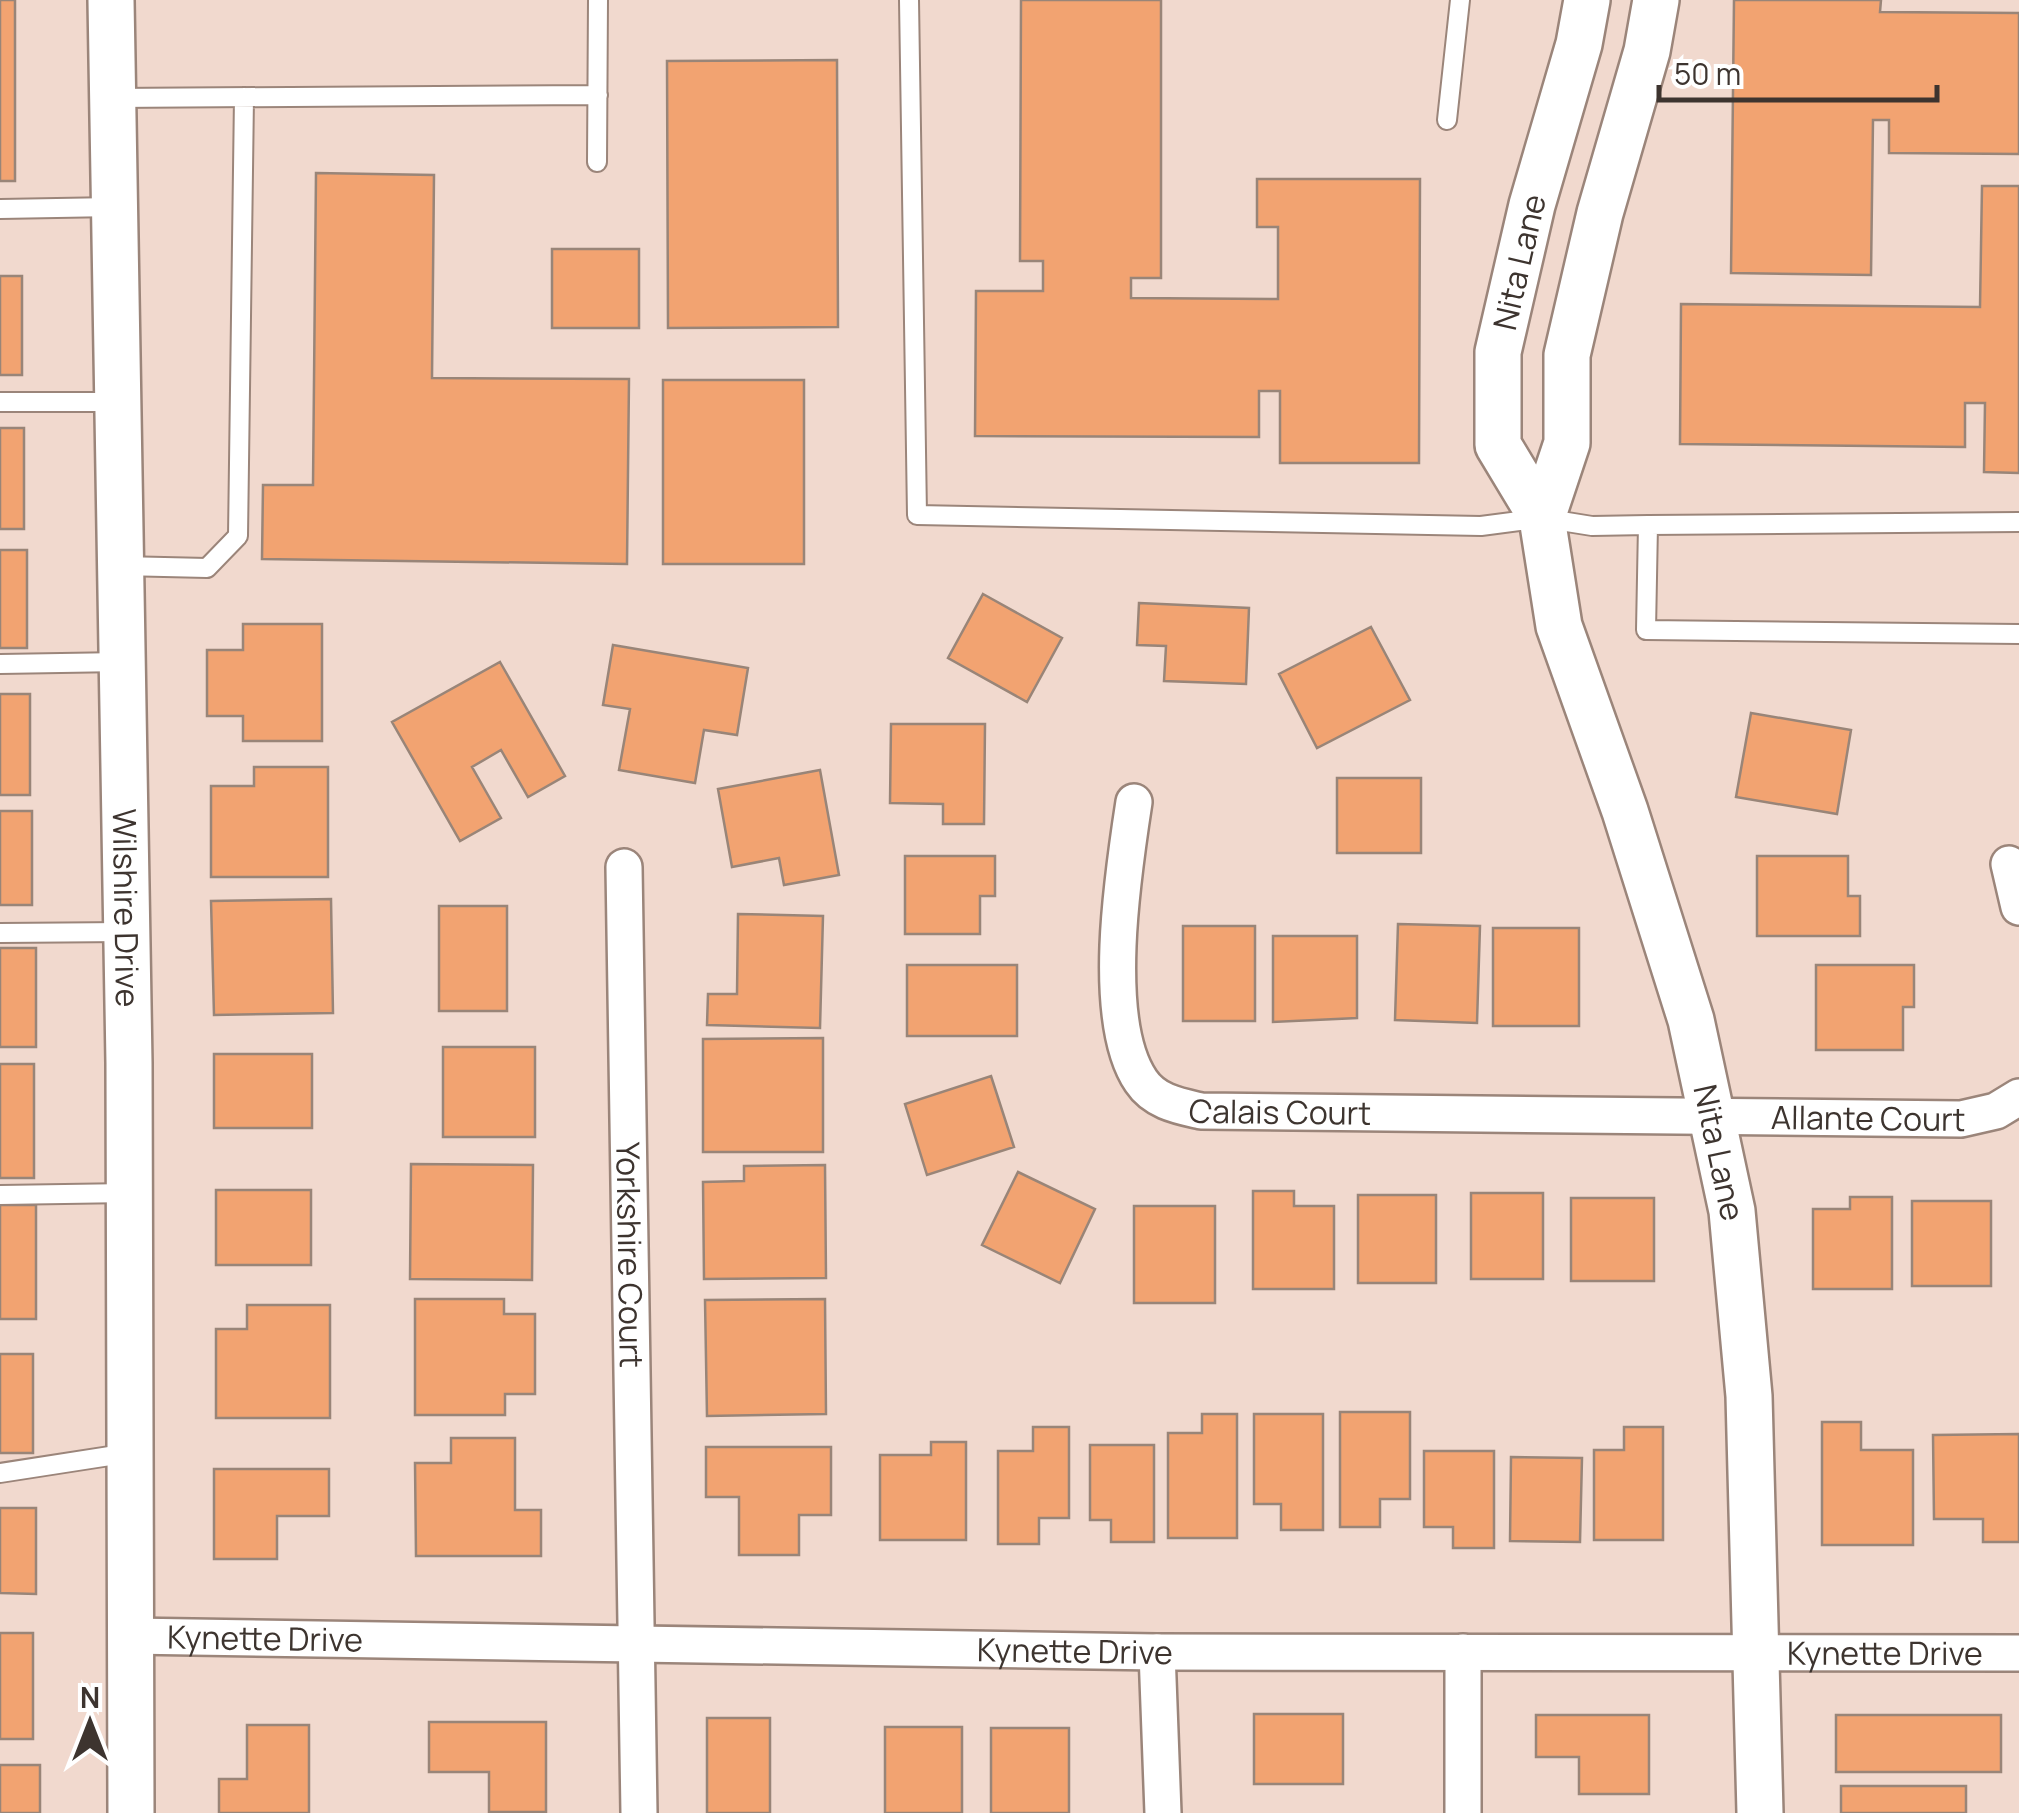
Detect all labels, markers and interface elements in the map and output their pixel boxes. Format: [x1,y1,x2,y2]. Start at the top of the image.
scale bar [1659,40,1936,102]
text: 50 m [1674,53,1741,94]
street label: Nita Lane [1482,190,1556,334]
street label: Wilshire Drive [103,808,150,1008]
street label: Nita Lane [1683,1080,1755,1225]
street label: Calais Court [1185,1087,1371,1135]
street label: Allante Court [1771,1095,1966,1141]
street label: Yorkshire Court [606,1142,654,1368]
street label: Kynette Drive [167,1615,363,1662]
street label: Kynette Drive [977,1627,1173,1674]
street label: Kynette Drive [1787,1631,1983,1675]
north arrow [40,1673,140,1773]
text: N [80,1678,100,1716]

